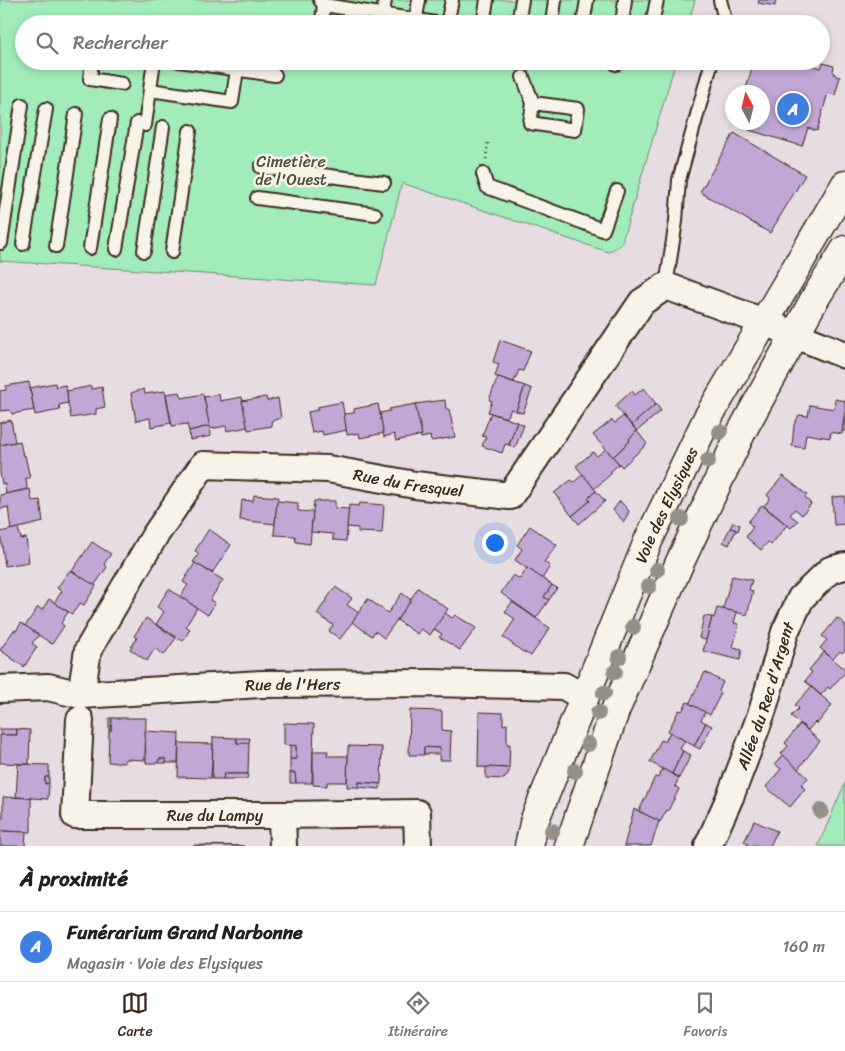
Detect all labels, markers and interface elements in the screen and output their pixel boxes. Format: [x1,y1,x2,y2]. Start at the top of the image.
search box [15,15,830,70]
text: Rechercher [73,26,168,59]
icon: search [33,29,61,57]
north arrow [725,85,770,130]
pin: A [777,90,809,128]
park label: Cimetière de l'Ouest [255,147,327,194]
street label: Voie des Elysiques [627,441,707,568]
street label: Rue du Fresquel [351,460,465,506]
your location [482,530,508,556]
street label: Allée du Rec d'Argent [727,616,803,775]
street label: Rue de l'Hers [244,670,341,700]
street label: Rue du Lampy [167,801,264,830]
text: À proximité [20,860,128,898]
text: Funérarium Grand Narbonne [67,916,303,949]
text: A [31,932,41,961]
text: 160 m [782,932,825,961]
text: Magasin · Voie des Elysiques [67,949,263,978]
tab: Carte [118,989,153,1044]
tab: Itinéraire [388,989,448,1044]
tab: Favoris [684,989,727,1044]

